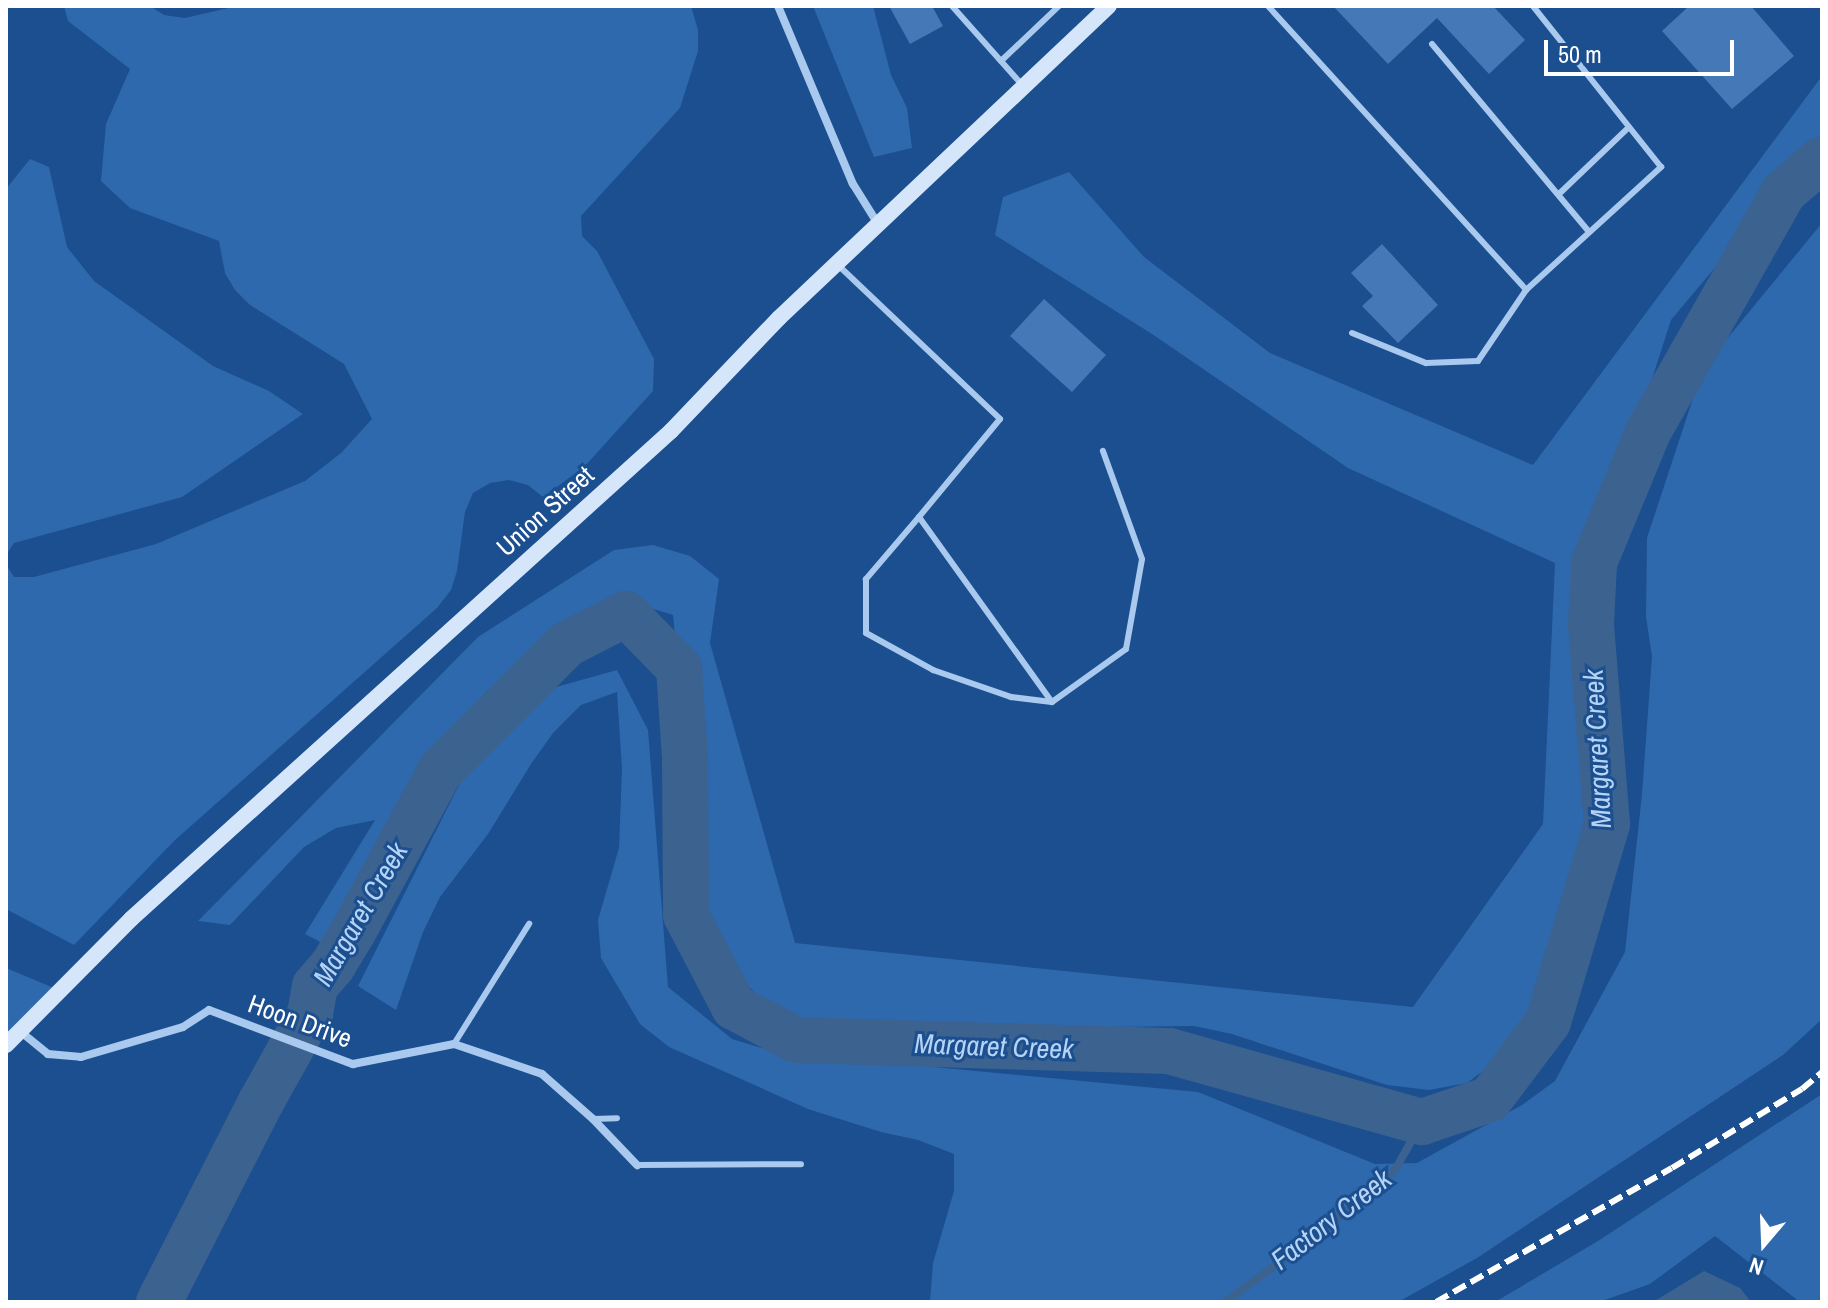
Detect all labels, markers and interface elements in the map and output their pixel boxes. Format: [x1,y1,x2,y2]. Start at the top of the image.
scale bar [1548,24,1738,74]
text: 50 m [1558,38,1602,70]
street label: Union Street [490,459,600,563]
water label: Margaret Creek [1576,668,1618,830]
water label: Margaret Creek [306,837,414,991]
street label: Hoon Drive [244,988,356,1054]
water label: Margaret Creek [914,1026,1074,1066]
water label: Factory Creek [1264,1162,1398,1276]
north arrow [1724,1204,1804,1284]
text: N [1745,1250,1767,1283]

